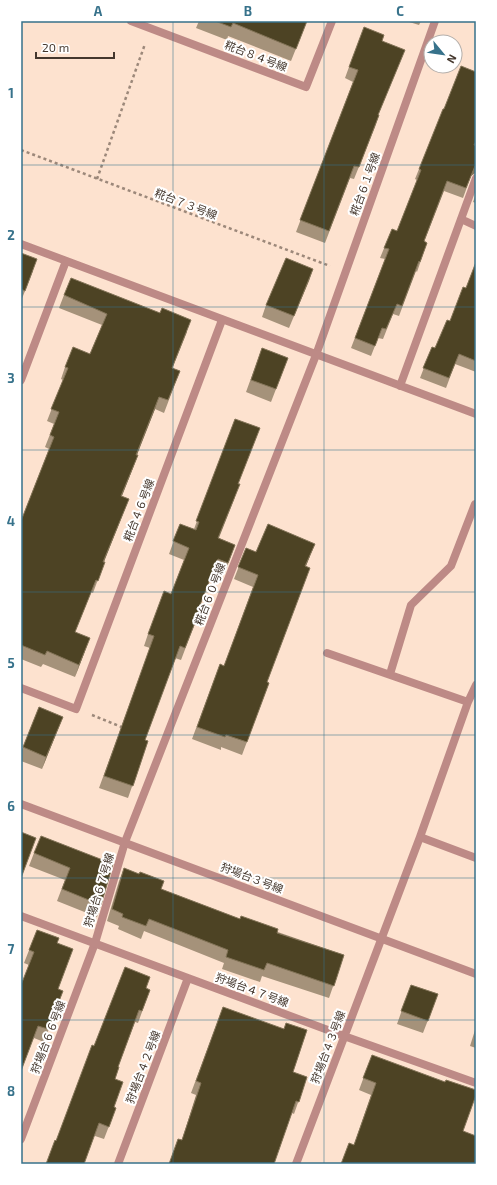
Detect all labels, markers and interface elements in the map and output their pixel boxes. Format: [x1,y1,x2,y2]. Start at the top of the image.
text: A [94,3,103,19]
text: B [244,3,252,19]
text: C [396,3,404,19]
scale bar [36,34,114,60]
north arrow [423,34,463,74]
street label: 糀台８４号線 [223,38,289,73]
text: 20 m [42,40,69,54]
text: N [445,52,460,66]
text: 1 [8,85,14,101]
street label: 糀台６１号線 [347,151,382,217]
street label: 糀台７３号線 [153,186,219,221]
text: 2 [7,227,15,243]
text: 3 [7,370,15,386]
street label: 糀台４６号線 [121,477,156,543]
text: 4 [7,513,15,529]
street label: 糀台６０号線 [192,561,227,627]
text: 5 [7,655,15,671]
text: 6 [7,798,15,814]
street label: 狩場台６７号線 [81,851,116,929]
street label: 狩場台３号線 [219,860,285,895]
text: 7 [8,941,15,957]
street label: 狩場台４７号線 [214,970,291,1009]
street label: 狩場台６６号線 [28,999,67,1075]
street label: 狩場台４３号線 [308,1009,347,1085]
street label: 狩場台４２号線 [123,1029,162,1105]
text: 8 [7,1083,15,1099]

